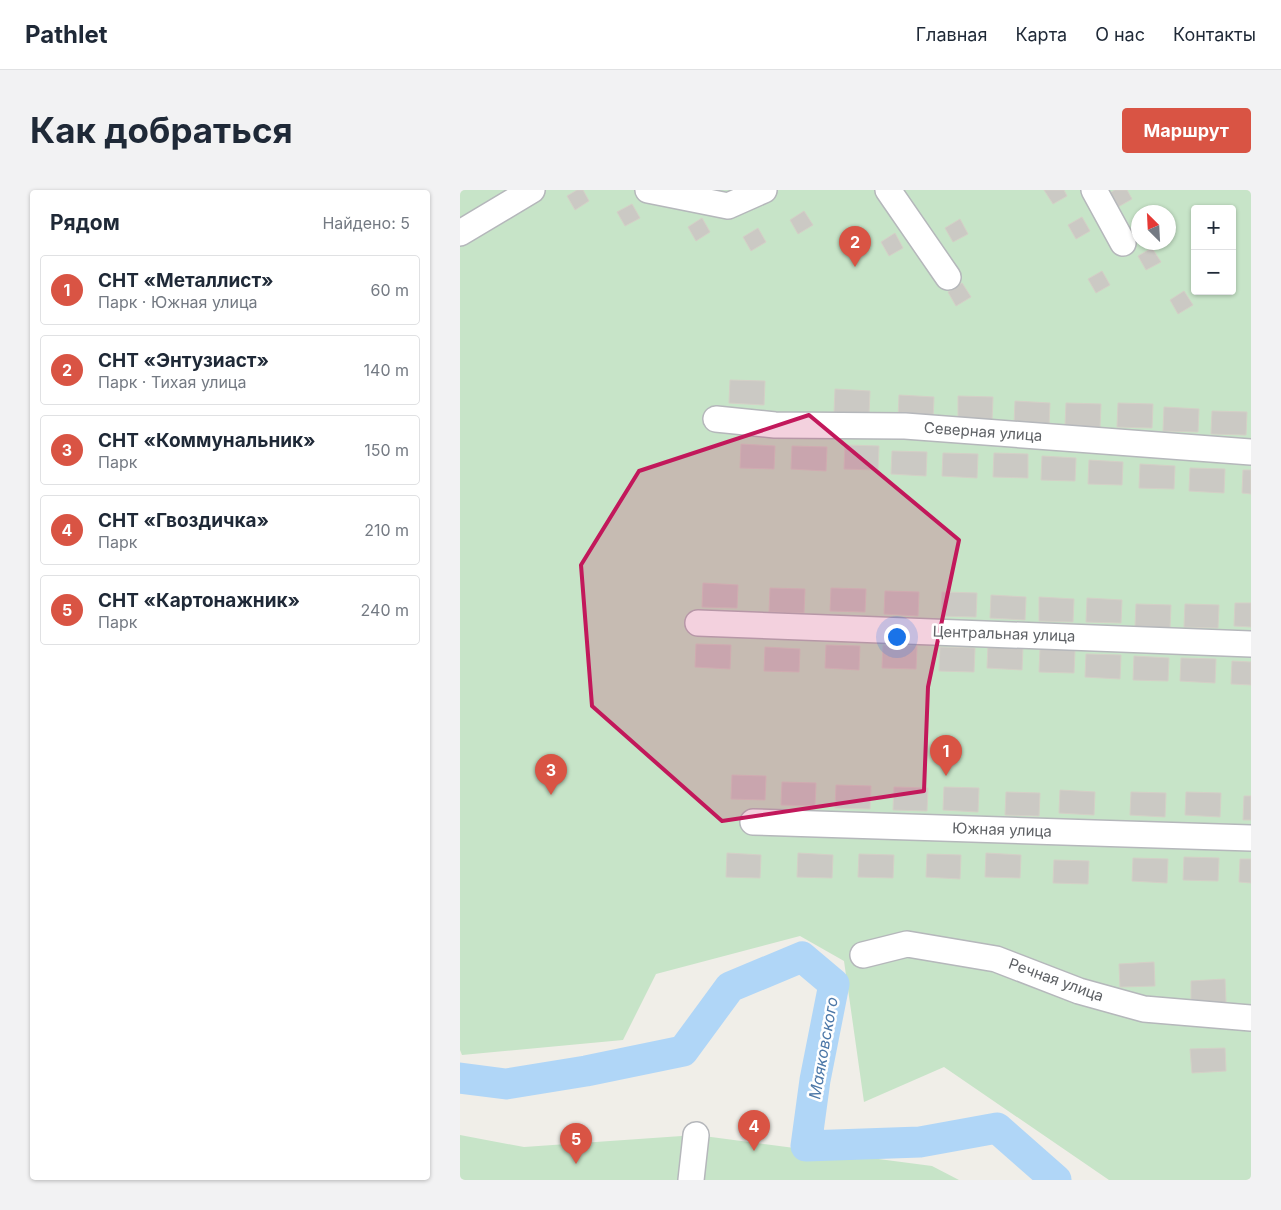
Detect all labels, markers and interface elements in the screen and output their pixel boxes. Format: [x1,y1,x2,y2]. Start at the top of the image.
text: Pathlet [25,20,108,49]
text: Главная [916,24,987,45]
text: Карта [1015,24,1067,45]
text: О нас [1095,24,1145,45]
text: Контакты [1173,24,1256,45]
button: Маршрут [1122,108,1251,153]
text: Как добраться [30,109,293,151]
north arrow [1131,205,1176,250]
map controls [1191,205,1236,295]
button: + [1191,205,1236,250]
text: Рядом [50,210,120,235]
text: Найдено: 5 [322,213,410,233]
pin: 2 [839,226,871,267]
button: − [1191,250,1236,295]
text: СНТ «Металлист» [98,269,274,292]
text: 1 [64,280,70,300]
text: 60 m [370,280,409,300]
text: Парк · Южная улица [98,292,257,312]
text: СНТ «Энтузиаст» [98,349,269,372]
text: 2 [62,360,72,380]
text: 140 m [364,360,409,380]
text: Парк · Тихая улица [98,372,246,392]
street label: Северная улица [923,418,1043,445]
text: СНТ «Коммунальник» [98,429,316,452]
text: 3 [62,440,72,460]
text: 150 m [364,440,409,460]
text: Парк [98,452,137,472]
text: СНТ «Гвоздичка» [98,509,269,532]
text: 4 [62,520,72,540]
text: 210 m [364,520,409,540]
text: Парк [98,532,137,552]
text: СНТ «Картонажник» [98,589,300,612]
text: 5 [62,600,72,620]
text: 240 m [361,600,409,620]
text: Парк [98,612,137,632]
street label: Центральная улица [932,622,1076,645]
your location [884,624,910,650]
pin: 1 [930,735,962,776]
pin: 3 [535,754,567,795]
street label: Южная улица [952,818,1052,841]
street label: Речная улица [1006,954,1106,1005]
water label: Маяковского [804,995,842,1101]
pin: 4 [738,1110,770,1151]
pin: 5 [560,1123,592,1164]

